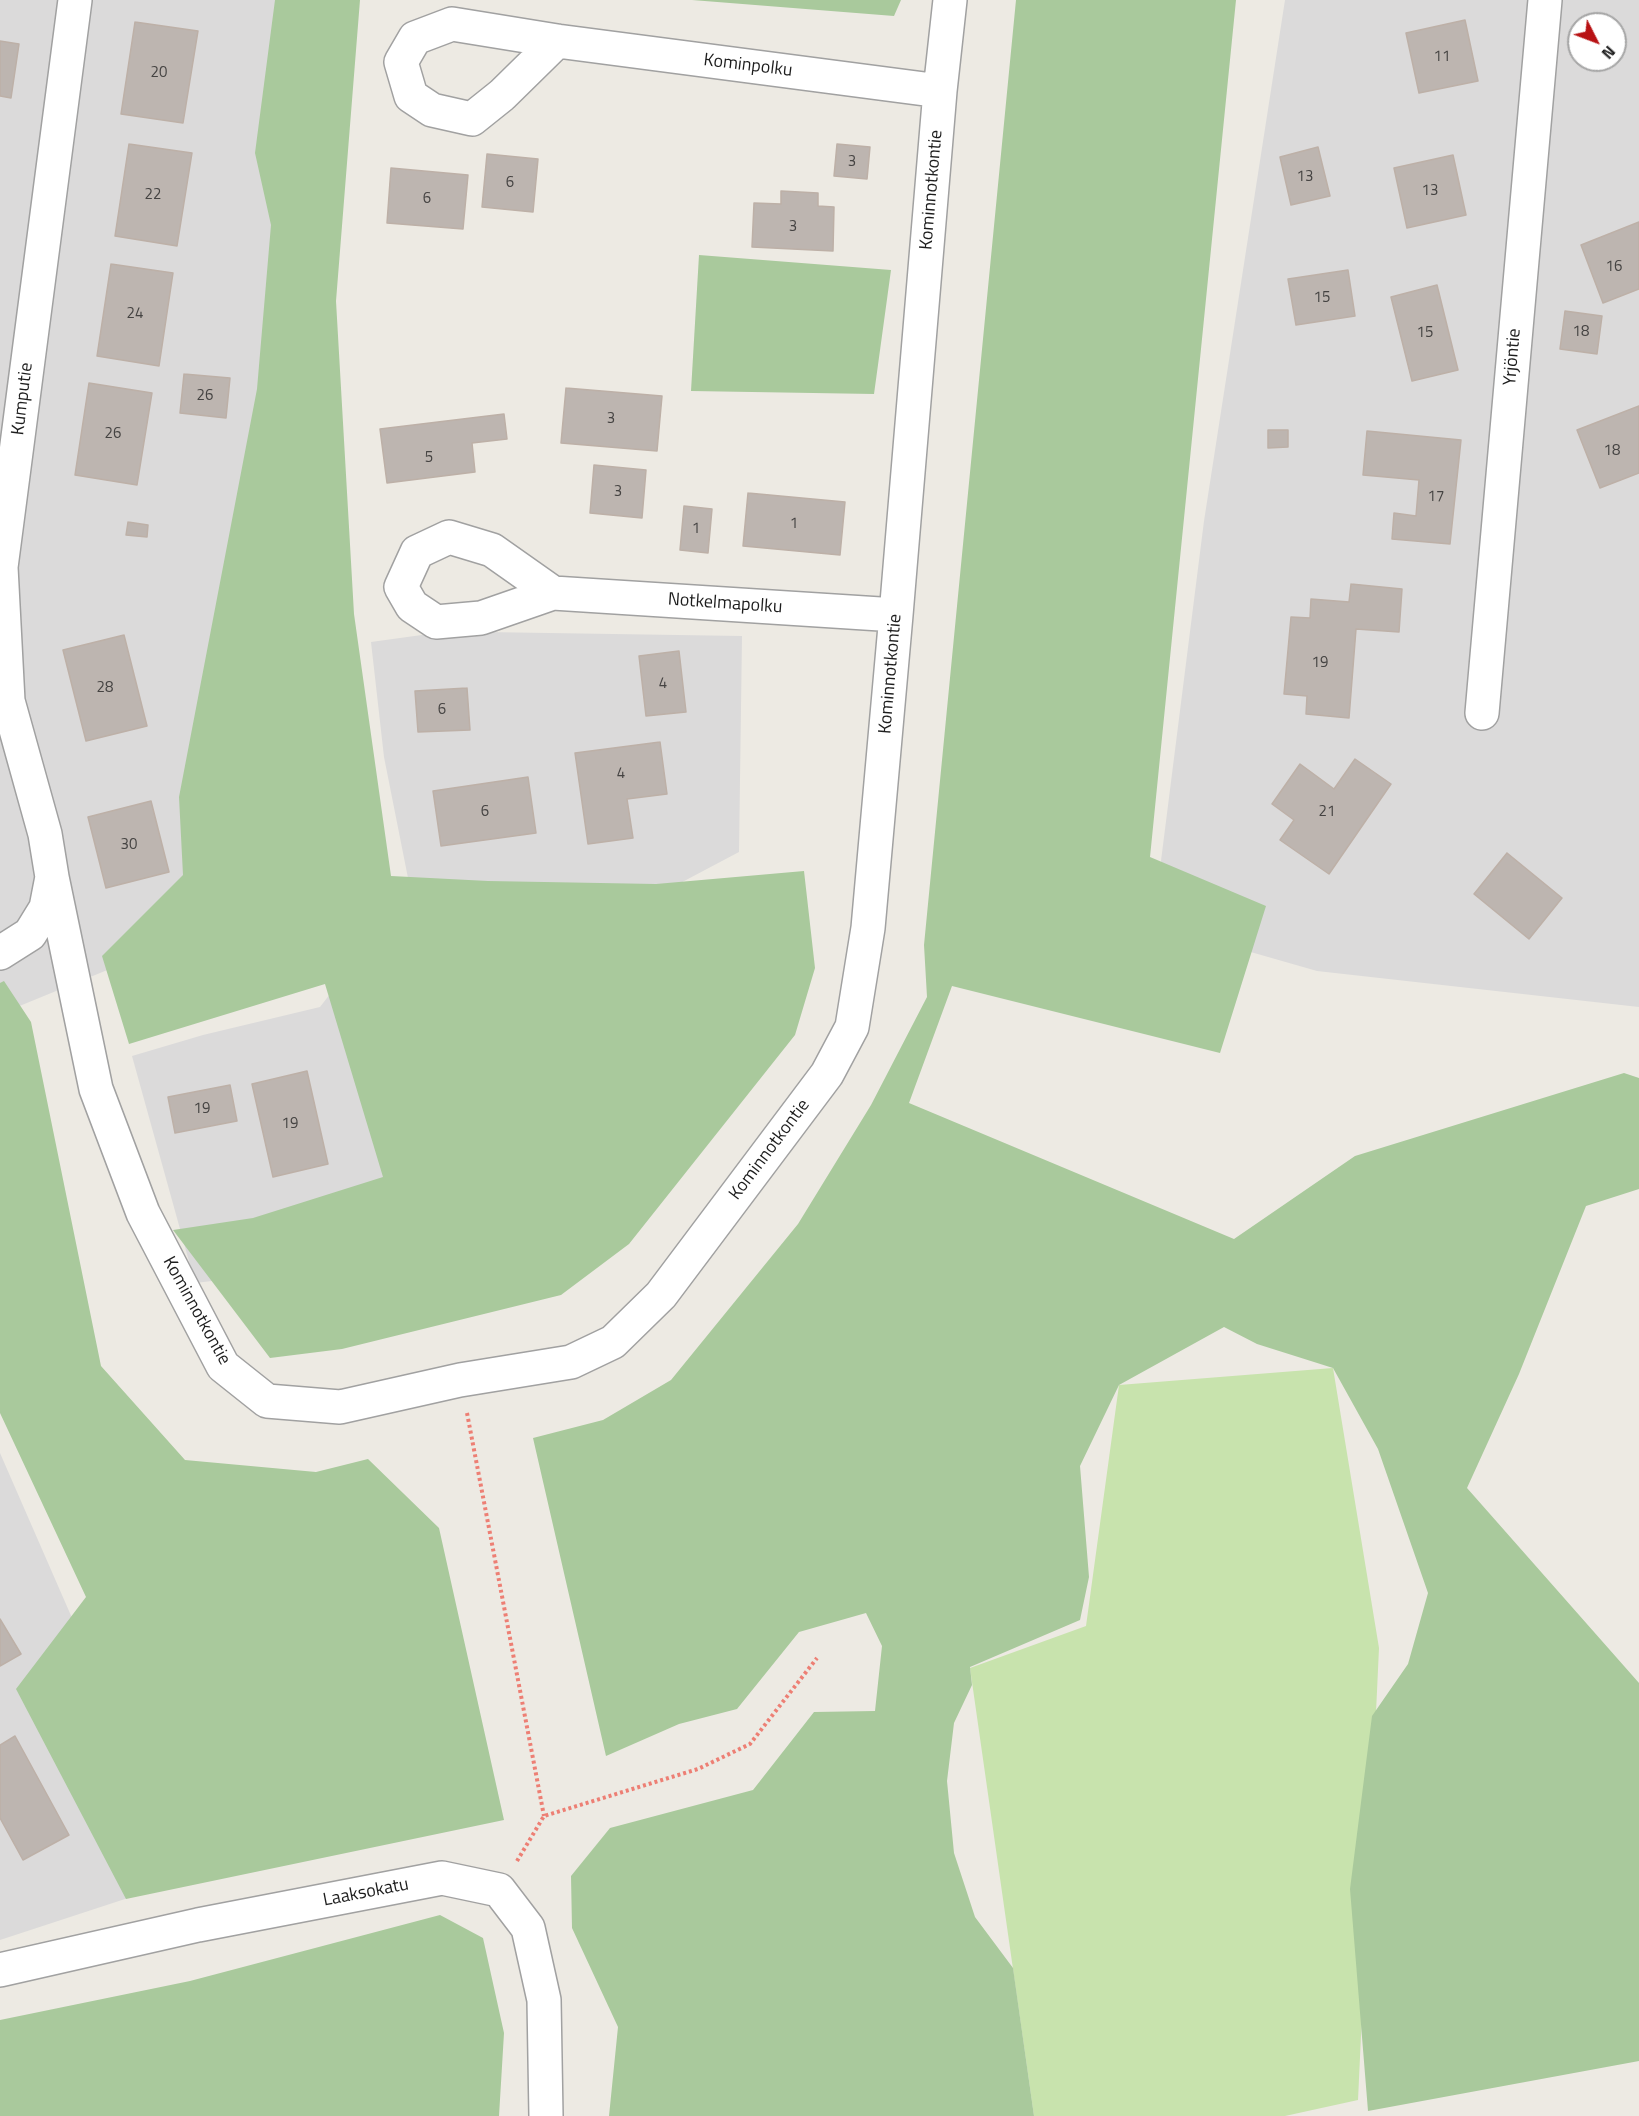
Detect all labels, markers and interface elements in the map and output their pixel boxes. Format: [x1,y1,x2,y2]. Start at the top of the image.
north arrow [1567,12,1627,72]
text: N [1596,41,1622,65]
house number: 11 [1434,48,1450,66]
street label: Kominpolku [702,50,794,82]
house number: 20 [151,64,167,82]
street label: Kominnotkontie [916,129,948,251]
house number: 3 [848,153,856,171]
house number: 13 [1297,168,1313,186]
house number: 6 [506,174,514,192]
house number: 13 [1422,182,1438,200]
house number: 22 [145,186,161,204]
house number: 6 [423,190,431,208]
house number: 3 [789,218,797,236]
house number: 16 [1606,258,1622,276]
house number: 15 [1314,289,1330,307]
house number: 24 [127,305,143,323]
house number: 18 [1573,323,1589,341]
house number: 15 [1417,324,1433,342]
street label: Yrjöntie [1500,328,1526,386]
street label: Kumputie [8,361,38,437]
house number: 26 [197,387,213,405]
house number: 3 [607,410,615,428]
house number: 26 [105,425,121,443]
house number: 18 [1604,442,1620,460]
house number: 5 [425,449,433,467]
house number: 3 [614,483,622,501]
house number: 17 [1428,488,1444,506]
house number: 1 [790,515,798,533]
house number: 1 [692,520,700,538]
street label: Notkelmapolku [667,589,783,619]
street label: Kominnotkontie [875,613,907,735]
house number: 19 [1312,654,1328,672]
house number: 4 [659,675,667,693]
house number: 28 [97,679,113,697]
house number: 6 [438,701,446,719]
house number: 4 [617,765,625,783]
house number: 6 [481,803,489,821]
house number: 21 [1319,803,1335,821]
house number: 30 [121,836,137,854]
street label: Kominnotkontie [725,1095,815,1205]
house number: 19 [194,1100,210,1118]
house number: 19 [282,1115,298,1133]
street label: Kominnotkontie [157,1253,235,1369]
street label: Laaksokatu [321,1874,411,1912]

